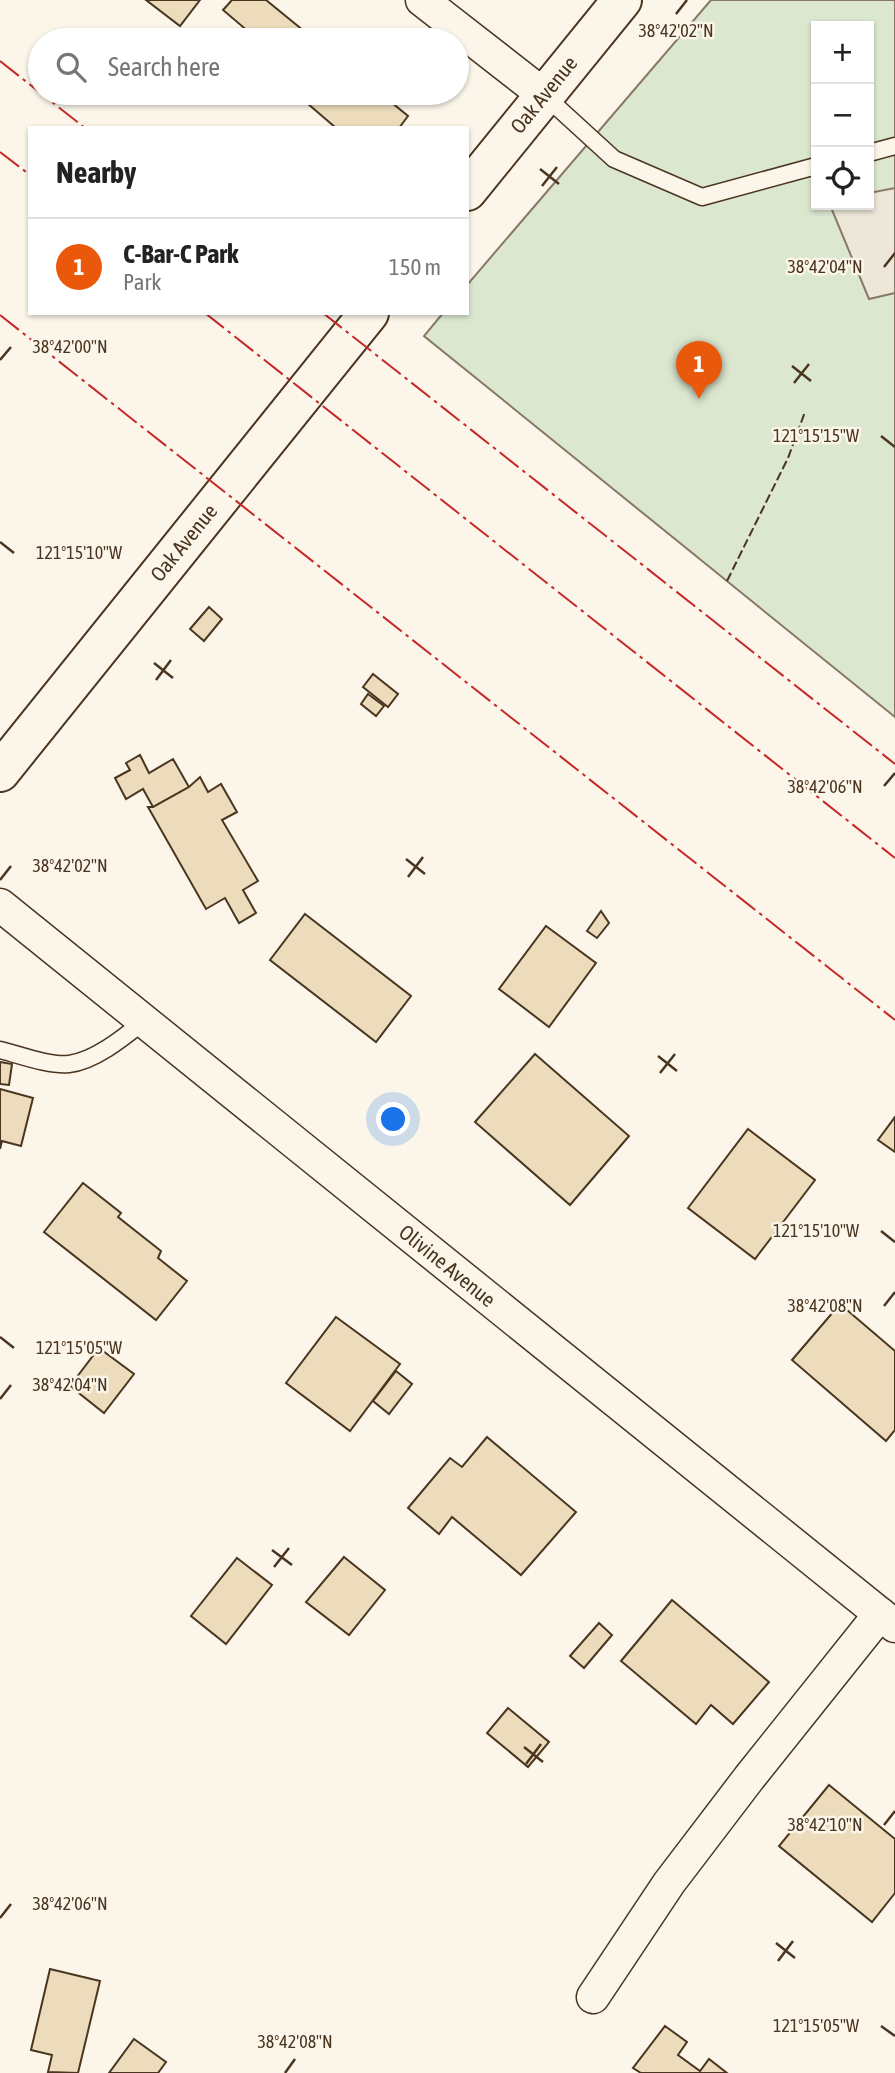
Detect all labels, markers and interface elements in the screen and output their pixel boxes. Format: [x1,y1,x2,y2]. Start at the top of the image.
text: 38°42'02"N [638,20,714,41]
map controls [811,21,874,210]
button: + [811,21,874,84]
search box [28,28,469,105]
icon: search [52,48,90,86]
street label: Oak Avenue [505,51,582,138]
text: Search here [108,52,220,82]
button: − [811,84,874,147]
button: locate [811,147,874,210]
text: Nearby [56,155,136,189]
text: C-Bar-C Park [123,239,238,269]
text: 1 [74,254,84,280]
text: 150 m [389,254,441,280]
text: 38°42'04"N [787,256,863,277]
text: Park [123,269,161,295]
text: 38°42'00"N [32,336,108,357]
pin: 1 [676,341,722,399]
text: 121°15'15"W [773,425,859,446]
street label: Oak Avenue [145,499,222,586]
text: 121°15'10"W [36,542,122,563]
text: 38°42'06"N [787,776,863,797]
text: 38°42'02"N [32,855,108,876]
your location [376,1102,410,1136]
street label: Olivine Avenue [395,1219,501,1311]
text: 121°15'10"W [773,1220,859,1241]
text: 38°42'08"N [787,1295,863,1316]
text: 121°15'05"W [36,1337,122,1358]
text: 38°42'04"N [32,1374,108,1395]
text: 38°42'10"N [787,1814,863,1835]
text: 38°42'06"N [32,1893,108,1914]
text: 121°15'05"W [773,2015,859,2036]
text: 38°42'08"N [257,2031,333,2052]

